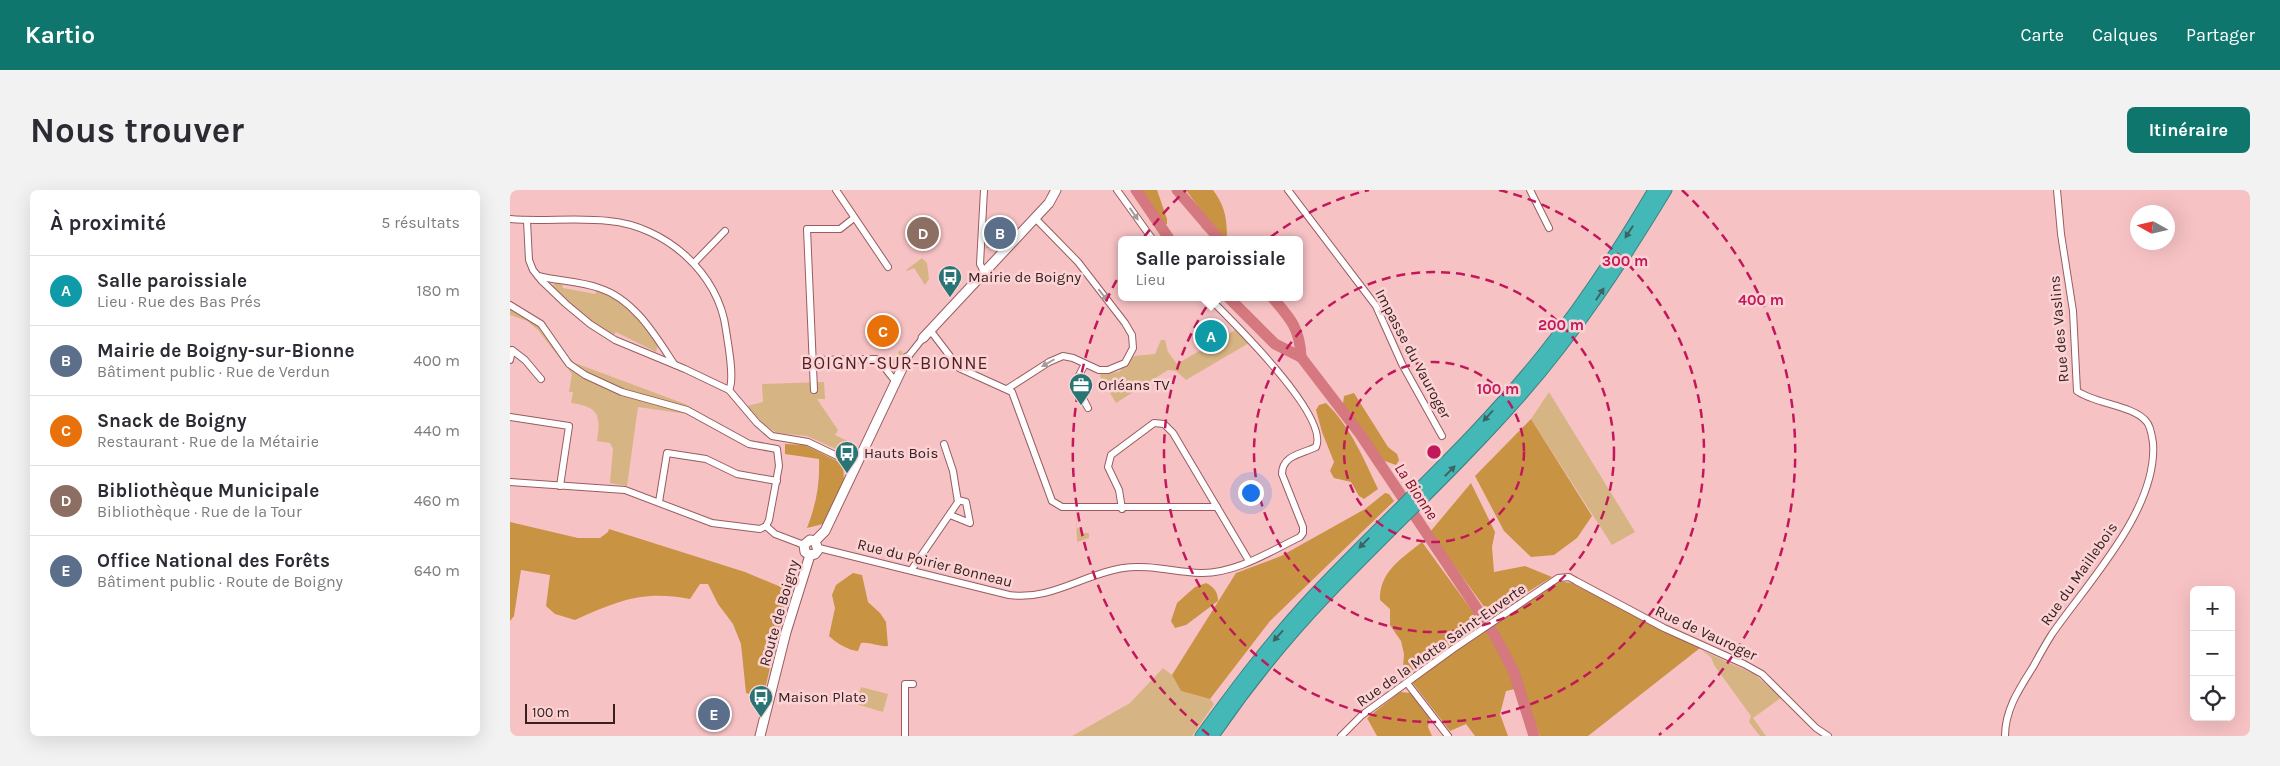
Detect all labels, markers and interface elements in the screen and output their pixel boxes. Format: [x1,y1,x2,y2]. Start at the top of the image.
text: Kartio [25,21,95,49]
text: Carte [2020,24,2064,46]
text: Calques [2092,24,2158,46]
text: Partager [2186,24,2255,46]
button: Itinéraire [2127,107,2250,153]
text: Nous trouver [30,110,244,151]
north arrow [2130,205,2175,250]
one-way arrow [1129,207,1140,220]
text: À proximité [50,211,166,235]
text: 5 résultats [381,213,460,232]
pin: D [907,214,939,252]
pin: B [984,214,1016,252]
one-way arrow [1624,225,1634,238]
popup [1118,236,1303,301]
text: Salle paroissiale [1135,248,1286,270]
text: 300 m [1602,252,1648,270]
bus stop icon: Mairie de Boigny [937,264,963,298]
place label: Mairie de Boigny [968,268,1081,286]
text: Salle paroissiale [97,270,247,292]
text: Lieu [1135,270,1166,289]
street label: Rue des Vaslins [2045,275,2073,383]
text: A [61,281,71,300]
text: 180 m [417,281,460,300]
street label: Impasse du Vauroger [1371,286,1455,422]
one-way arrow [1595,287,1605,301]
one-way arrow [1098,288,1109,301]
text: 400 m [1738,291,1784,309]
text: Lieu · Rue des Bas Prés [97,292,261,311]
pin: C [867,312,899,350]
text: 200 m [1538,316,1584,334]
pin: A [1195,317,1227,355]
text: Mairie de Boigny-sur-Bionne [97,340,354,362]
text: B [61,351,71,370]
text: 400 m [413,351,460,370]
district label: BOIGNY-SUR-BIONNE [801,352,989,374]
one-way arrow [1041,359,1056,367]
text: Bâtiment public · Rue de Verdun [97,362,330,381]
office icon: Orléans TV [1068,372,1094,406]
place label: Orléans TV [1098,376,1170,394]
text: 100 m [1477,380,1519,398]
text: Snack de Boigny [97,410,246,432]
one-way arrow [1483,410,1494,423]
text: C [61,421,71,440]
text: 440 m [414,421,460,440]
text: Restaurant · Rue de la Métairie [97,432,319,451]
bus stop icon: Hauts Bois [834,440,860,474]
centre of rings [1425,443,1443,461]
place label: Hauts Bois [864,444,938,462]
water label: La Bionne [1391,459,1443,524]
one-way arrow [1444,465,1456,477]
text: Bibliothèque Municipale [97,480,319,502]
your location [1238,480,1264,506]
text: D [61,491,71,510]
text: 460 m [414,491,460,510]
text: Bibliothèque · Rue de la Tour [97,502,302,521]
street label: Rue du Maillebois [2037,519,2121,629]
street label: Rue du Poirier Bonneau [856,535,1014,591]
one-way arrow [1358,537,1370,549]
text: Office National des Forêts [97,550,330,572]
street label: Route de Boigny [755,558,803,668]
text: E [61,561,71,580]
text: 640 m [414,561,460,580]
text: Bâtiment public · Route de Boigny [97,572,343,591]
street label: Rue de la Motte Saint-Euverte [1353,580,1529,710]
map controls [2190,586,2235,721]
button: + [2190,586,2235,631]
street label: Rue de Vauroger [1652,602,1760,665]
one-way arrow [1272,629,1283,642]
button: − [2190,631,2235,676]
button: locate [2190,676,2235,721]
bus stop icon: Maison Plate [748,684,774,718]
place label: Maison Plate [778,688,866,706]
pin: E [698,695,730,733]
scale bar [525,701,615,724]
text: 100 m [532,704,570,721]

